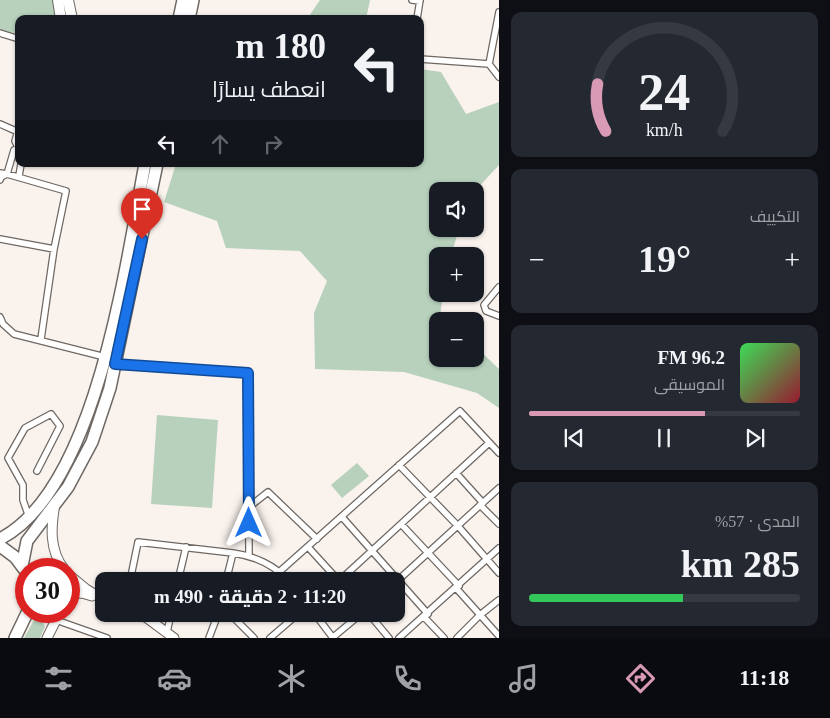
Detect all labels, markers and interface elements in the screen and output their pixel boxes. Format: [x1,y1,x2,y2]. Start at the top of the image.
text: 180 m [236,27,326,66]
icon: left [344,35,409,100]
text: 24 [639,64,691,121]
text: انعطف يسارًا [212,77,326,102]
text: km/h [646,120,683,140]
icon: left [153,130,181,158]
icon: ahead [206,130,234,158]
icon: right [259,130,287,158]
map controls [429,182,484,367]
button: sound [429,182,484,237]
pin [121,188,163,239]
icon: arrive [128,195,156,223]
text: التكييف [750,208,800,225]
text: 19° [638,238,691,280]
text: − [529,244,545,275]
text: + [784,244,800,275]
button: + [429,247,484,302]
button: − [429,312,484,367]
text: 96.2 FM [657,347,725,368]
text: الموسيقى [654,376,725,393]
icon: previous [560,424,588,452]
icon: pause [650,424,678,452]
icon: next [741,424,769,452]
position arrow [222,496,274,548]
text: المدى · 57% [715,513,800,530]
text: 285 km [681,543,800,585]
speed limit sign: 30 [15,558,80,623]
text: 11:20 · 2 دقيقة · 490 m [154,586,346,607]
icon: filters [41,661,76,696]
icon: car [157,661,192,696]
icon: climate [274,661,309,696]
icon: phone [390,661,425,696]
icon: music [506,661,541,696]
icon: directions [623,661,658,696]
text: 11:18 [739,665,789,690]

